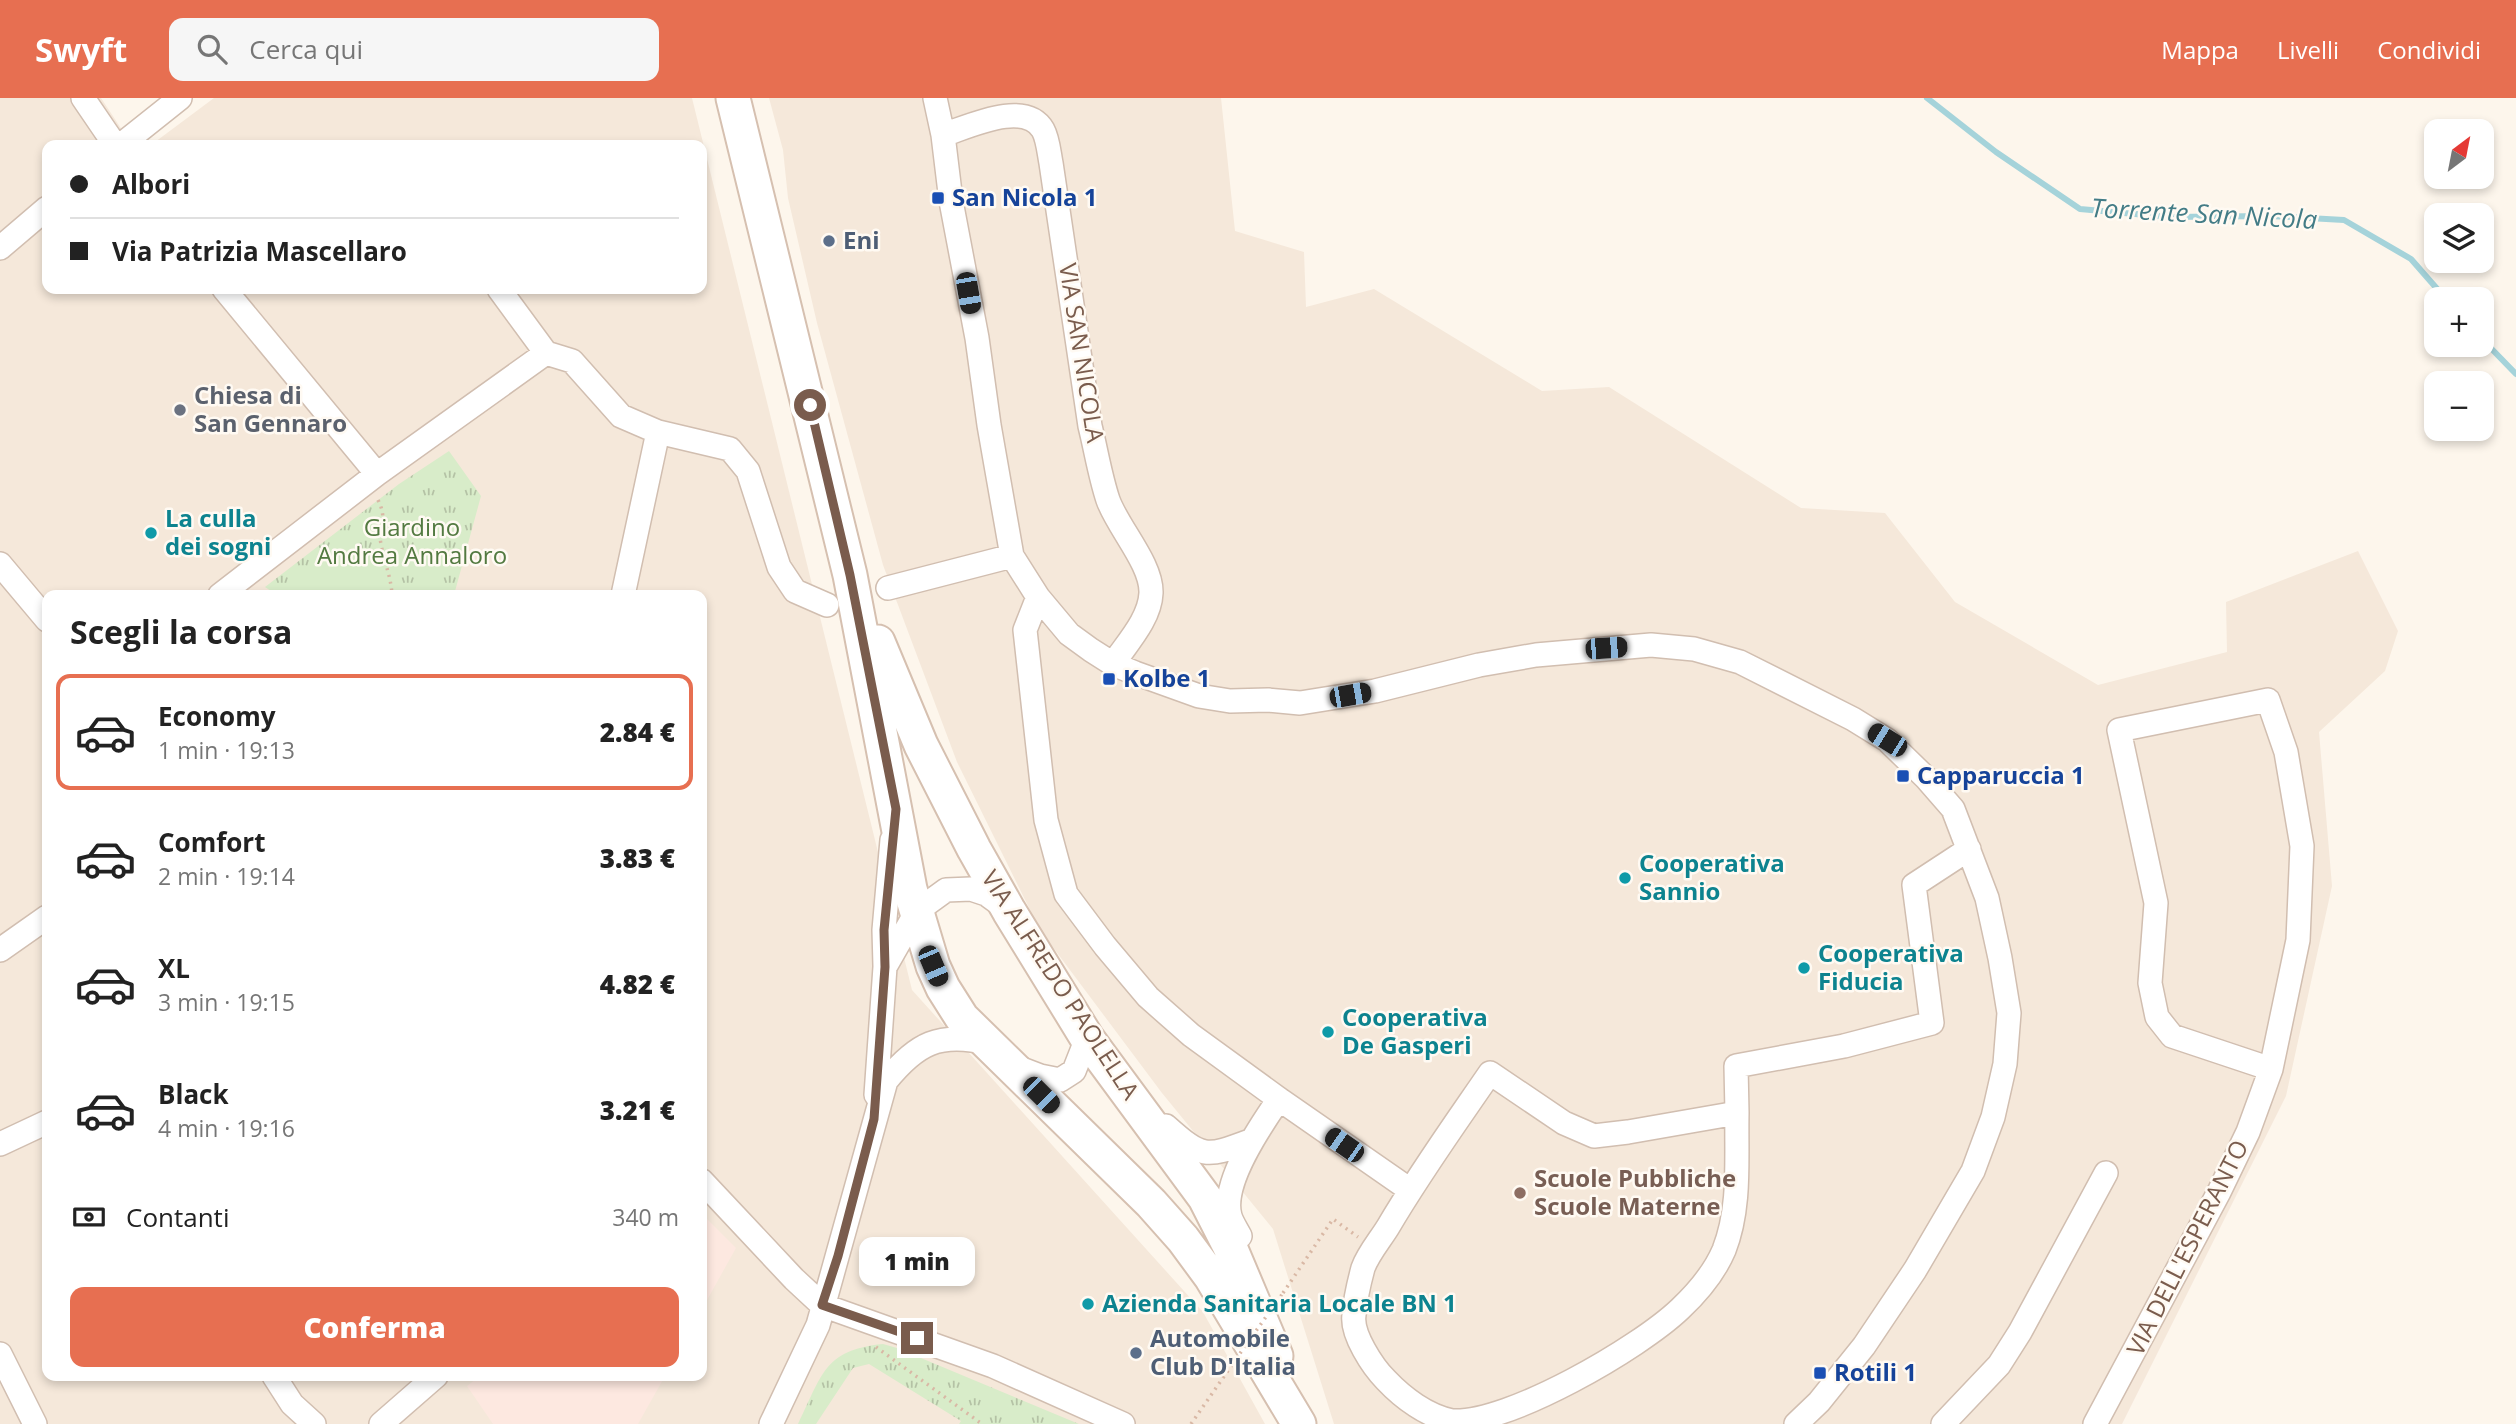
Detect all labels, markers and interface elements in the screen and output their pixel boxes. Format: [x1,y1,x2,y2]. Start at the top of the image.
search box [169,18,659,81]
text: Swyft [35,27,127,72]
icon: search [193,30,231,68]
text: Cerca qui [249,31,363,67]
text: Mappa [2161,33,2239,66]
text: Livelli [2277,33,2339,66]
text: Condividi [2377,33,2481,66]
north arrow [2424,119,2494,189]
map controls [2424,119,2494,441]
text: Albori [112,166,190,202]
place label: San Nicola 1 [952,180,1098,213]
water label: Torrente San Nicola [2090,189,2318,237]
marker: San Nicola 1 [930,190,946,206]
button: layers [2424,203,2494,273]
place label: Eni [843,223,880,256]
text: Via Patrizia Mascellaro [112,233,407,269]
marker: Eni [821,233,837,249]
street label: VIA SAN NICOLA [1052,261,1113,446]
car [955,270,982,316]
button: + [2424,287,2494,357]
button: − [2424,371,2494,441]
place label: Chiesa di San Gennaro [194,378,347,439]
route start [794,389,826,421]
marker: Chiesa di San Gennaro [172,402,188,418]
place label: La culla dei sogni [165,501,271,562]
park label: Giardino Andrea Annaloro [317,510,507,571]
marker: La culla dei sogni [143,525,159,541]
text: Scegli la corsa [70,610,292,653]
car [1585,636,1628,660]
place label: Kolbe 1 [1123,661,1210,694]
marker: Kolbe 1 [1101,671,1117,687]
car [1328,681,1373,709]
text: Economy [158,698,276,734]
icon: car [74,701,137,764]
text: 2.84 € [600,714,675,750]
car [1864,720,1911,760]
text: 1 min · 19:13 [158,734,295,766]
place label: Capparuccia 1 [1917,758,2085,791]
marker: Capparuccia 1 [1895,768,1911,784]
text: Comfort [158,824,265,860]
icon: car [74,827,137,890]
text: 3.83 € [600,840,675,876]
place label: Cooperativa Sannio [1639,846,1785,907]
text: 2 min · 19:14 [158,860,295,892]
street label: VIA ALFREDO PAOLELLA [975,863,1148,1106]
marker: Cooperativa Sannio [1617,870,1633,886]
place label: Cooperativa Fiducia [1818,936,1964,997]
car [916,943,951,989]
text: XL [158,950,190,986]
icon: car [74,953,137,1016]
marker: Cooperativa Fiducia [1796,960,1812,976]
text: 4.82 € [600,966,675,1002]
text: 3 min · 19:15 [158,986,295,1018]
place label: Cooperativa De Gasperi [1342,1000,1488,1061]
marker: Cooperativa De Gasperi [1320,1024,1336,1040]
car [1019,1073,1064,1117]
text: Black [158,1076,229,1112]
icon: car [74,1079,137,1142]
text: 3.21 € [600,1092,675,1128]
text: 4 min · 19:16 [158,1112,295,1144]
car [1321,1124,1368,1166]
street label: VIA DELL'ESPERANTO [2118,1134,2255,1361]
place label: Scuole Pubbliche Scuole Materne [1534,1161,1736,1222]
marker: Scuole Pubbliche Scuole Materne [1512,1185,1528,1201]
icon: cash [70,1198,108,1236]
text: Contanti [126,1199,229,1235]
text: 340 m [612,1201,679,1233]
callout: 1 min [859,1236,975,1286]
text: 1 min [884,1245,950,1277]
place label: Azienda Sanitaria Locale BN 1 [1102,1286,1457,1319]
button: Conferma [70,1287,679,1367]
marker: Azienda Sanitaria Locale BN 1 [1080,1296,1096,1312]
place label: Automobile Club D'Italia [1150,1321,1296,1382]
route end [901,1322,933,1354]
marker: Automobile Club D'Italia [1128,1345,1144,1361]
place label: Rotili 1 [1834,1355,1917,1388]
marker: Rotili 1 [1812,1365,1828,1381]

